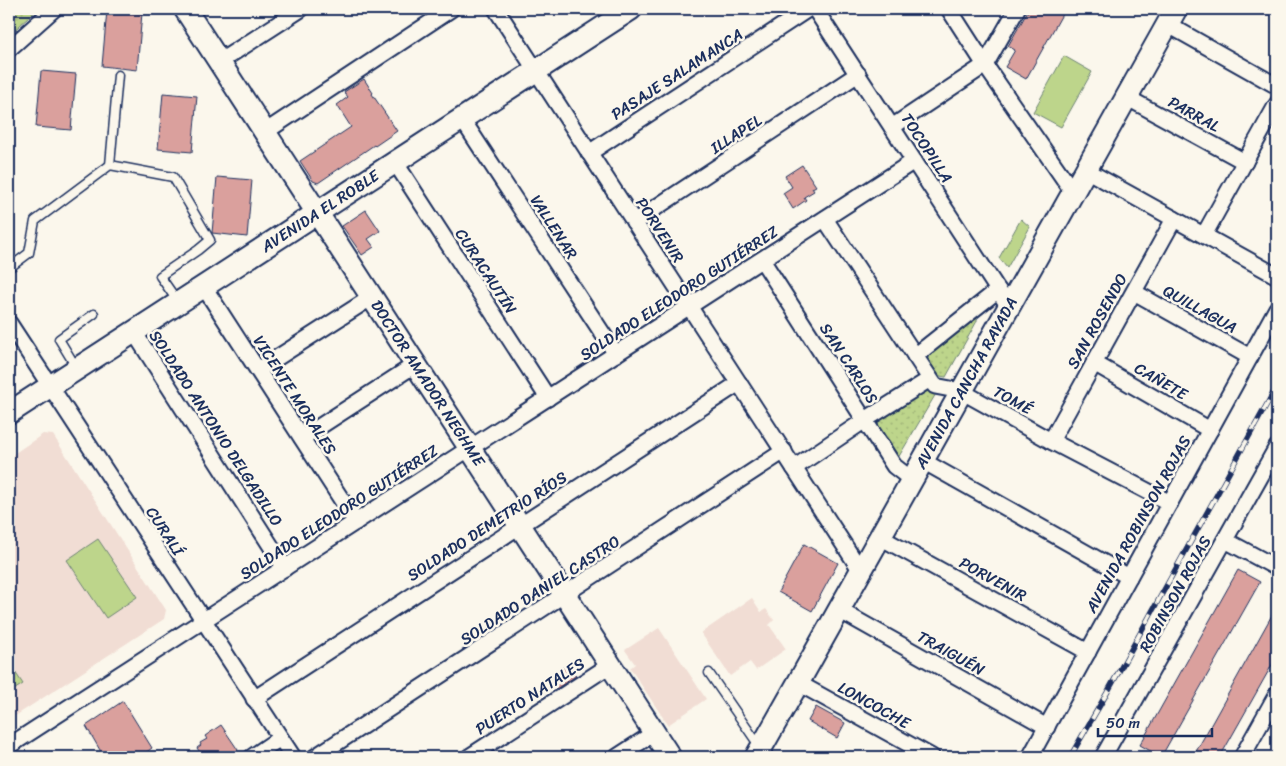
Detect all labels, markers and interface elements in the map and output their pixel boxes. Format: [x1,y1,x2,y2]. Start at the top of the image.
street label: PASAJE SALAMANCA [605,20,749,128]
street label: PARRAL [1163,88,1226,141]
street label: ILLAPEL [703,106,768,162]
street label: TOCOPILLA [893,107,961,189]
street label: AVENIDA EL ROBLE [254,161,386,261]
street label: VALLENAR [522,189,586,266]
street label: PORVENIR [628,191,692,269]
street label: SOLDADO ELEODORO GUTIÉRREZ [574,217,785,368]
street label: CURACAUTÍN [447,222,525,321]
street label: SAN ROSENDO [1059,268,1135,374]
street label: QUILLAGUA [1157,277,1243,341]
street label: AVENIDA CANCHA RAYADA [906,292,1025,475]
street label: DOCTOR AMADOR NEGHME [363,294,494,473]
street label: SAN CARLOS [812,317,886,410]
street label: SOLDADO ANTONIO DELGADILLO [141,324,291,532]
street label: VICENTE MORALES [245,329,345,461]
street label: CAÑETE [1129,354,1194,409]
street label: TOMÉ [988,377,1039,423]
street label: AVENIDA ROBINSON ROJAS [1082,433,1194,615]
street label: SOLDADO ELEODORO GUTIÉRREZ [234,436,445,587]
street label: SOLDADO DEMETRIO RÍOS [401,463,573,589]
street label: CURALÍ [138,500,193,563]
street label: SOLDADO DANIEL CASTRO [454,527,626,653]
street label: ROBINSON ROJAS [1135,533,1215,655]
street label: PORVENIR [954,548,1033,610]
street label: TRAIGUÉN [912,622,990,684]
street label: PUERTO NATALES [469,649,591,743]
street label: LONCOCHE [832,673,917,737]
scale bar [1098,706,1212,738]
text: 50 m [1106,710,1141,736]

